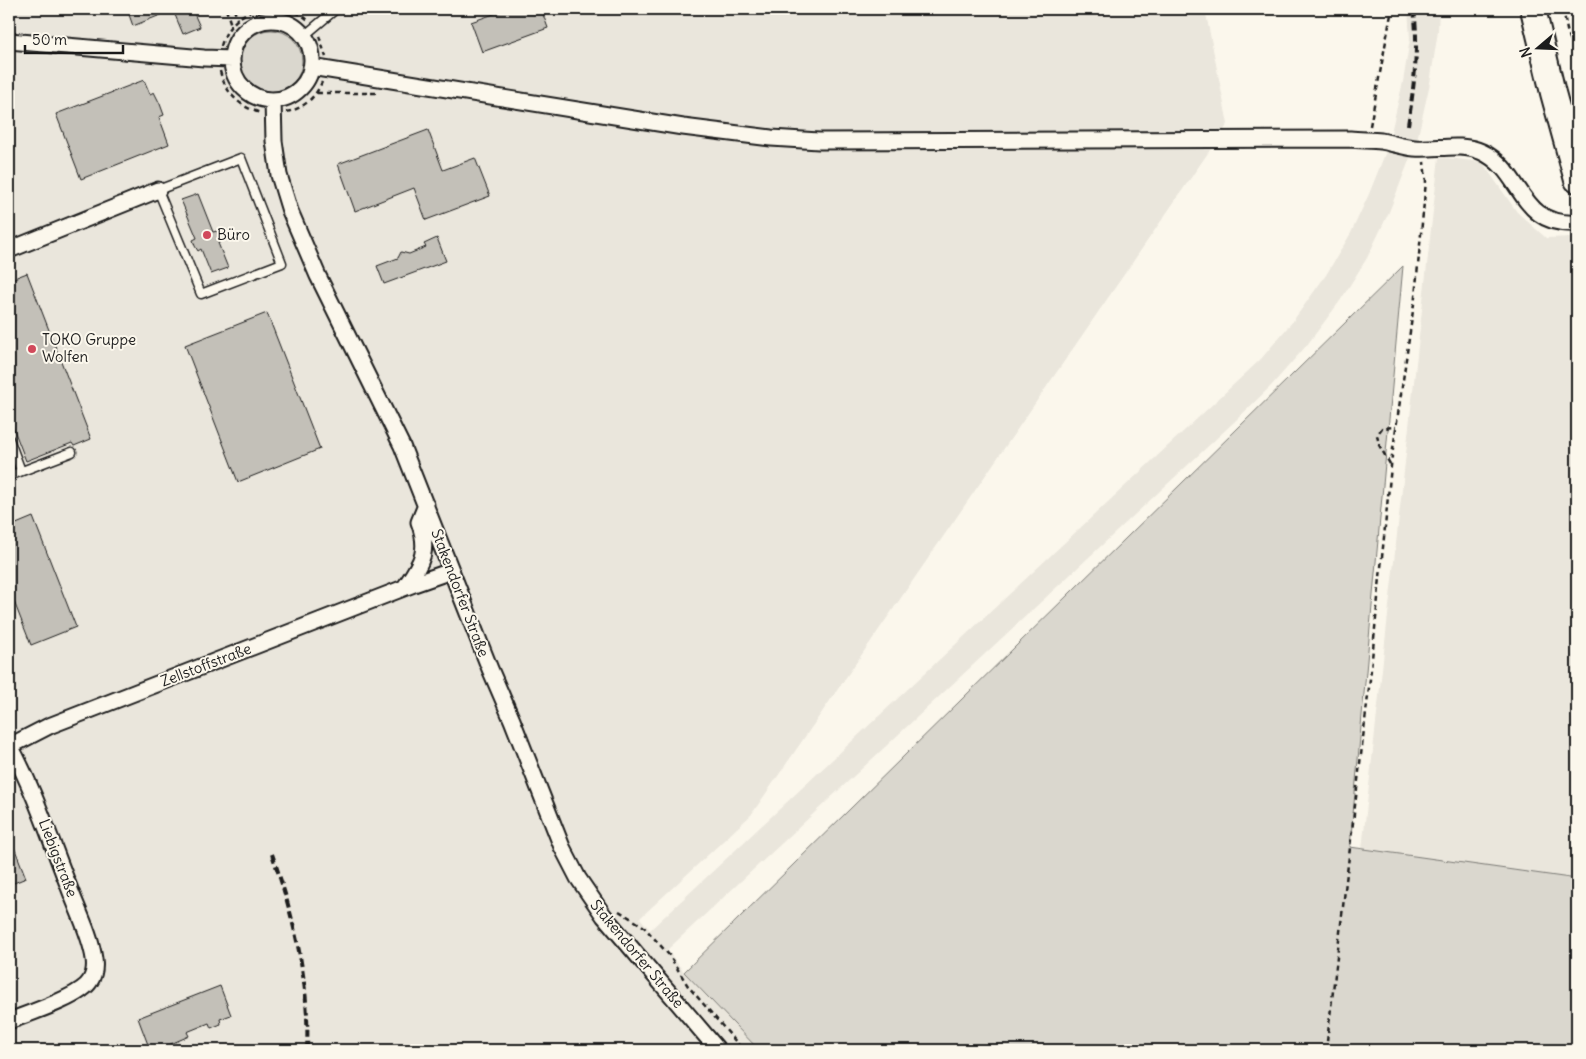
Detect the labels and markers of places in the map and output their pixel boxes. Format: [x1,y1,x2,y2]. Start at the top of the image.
place label: Büro [217,225,250,244]
marker: Büro [201,229,213,241]
place label: TOKO Gruppe Wolfen [42,330,136,366]
marker: TOKO Gruppe Wolfen [26,343,38,355]

